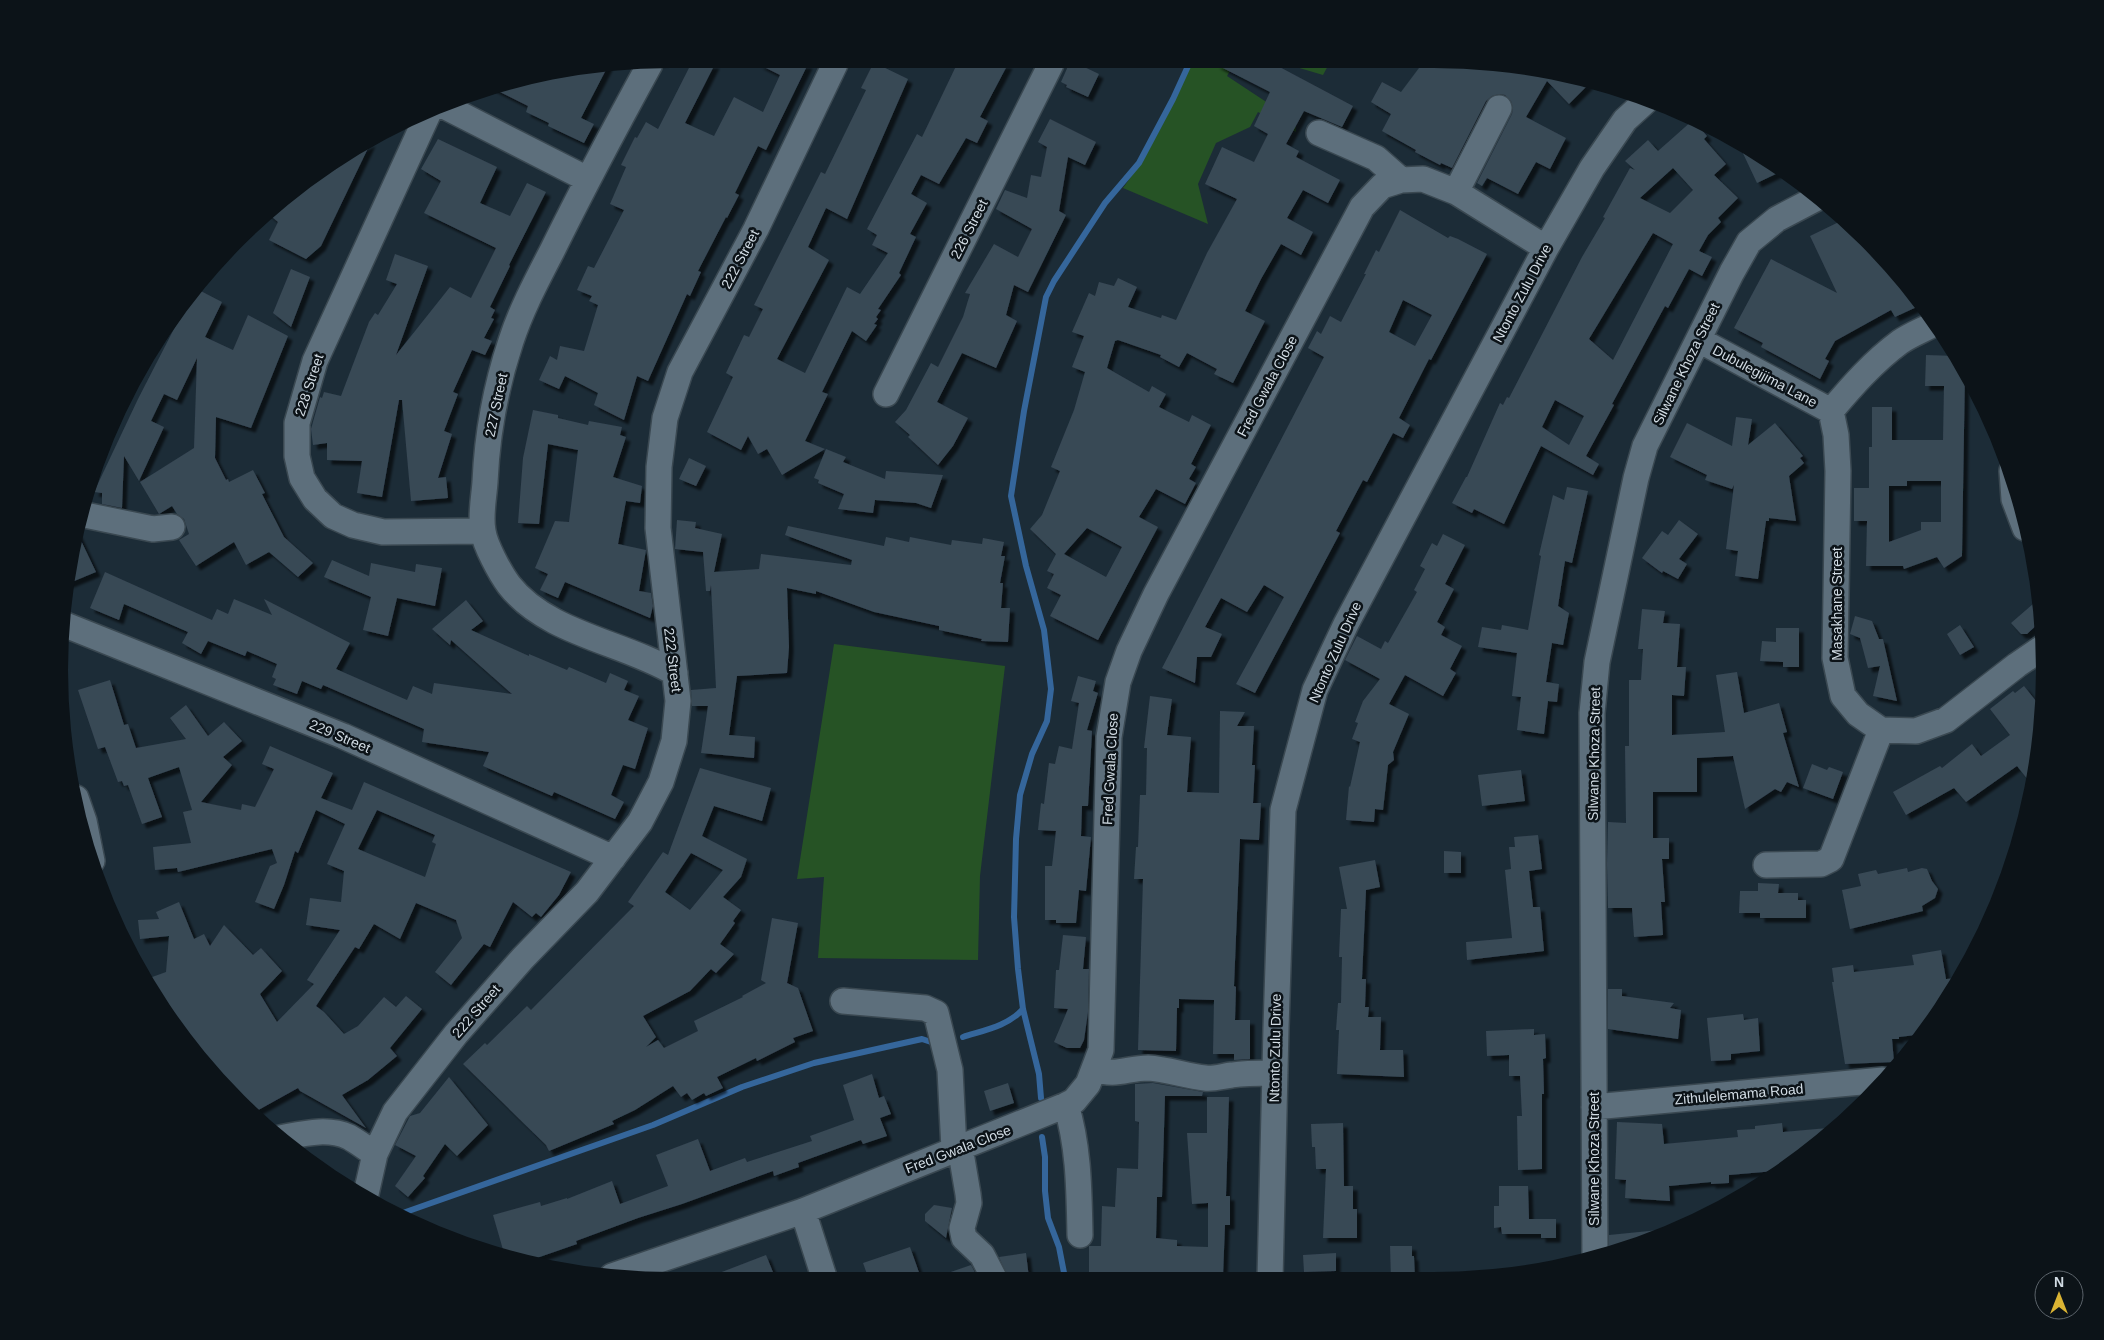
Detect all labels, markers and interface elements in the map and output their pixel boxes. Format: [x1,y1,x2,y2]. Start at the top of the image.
street label: 226 Street [947,196,991,261]
street label: 222 Street [718,227,762,291]
street label: Ntonto Zulu Drive [1489,241,1555,345]
street label: Silwane Khoza Street [1649,300,1723,428]
street label: Fred Gwala Close [1234,333,1300,439]
street label: Dubulegijima Lane [1710,342,1820,410]
street label: 228 Street [291,352,327,418]
street label: 227 Street [481,372,511,438]
street label: Masakhane Street [1829,547,1845,661]
street label: Ntonto Zulu Drive [1306,599,1365,705]
street label: 222 Street [661,627,685,693]
street label: Silwane Khoza Street [1585,687,1603,821]
street label: Fred Gwala Close [1099,712,1121,825]
street label: 229 Street [307,716,373,756]
street label: 222 Street [449,981,503,1041]
street label: Ntonto Zulu Drive [1266,993,1284,1103]
street label: Zithulelemama Road [1674,1080,1804,1108]
street label: Silwane Khoza Street [1586,1092,1602,1226]
street label: Fred Gwala Close [903,1121,1013,1177]
north arrow [2034,1270,2084,1320]
text: N [2054,1274,2064,1290]

